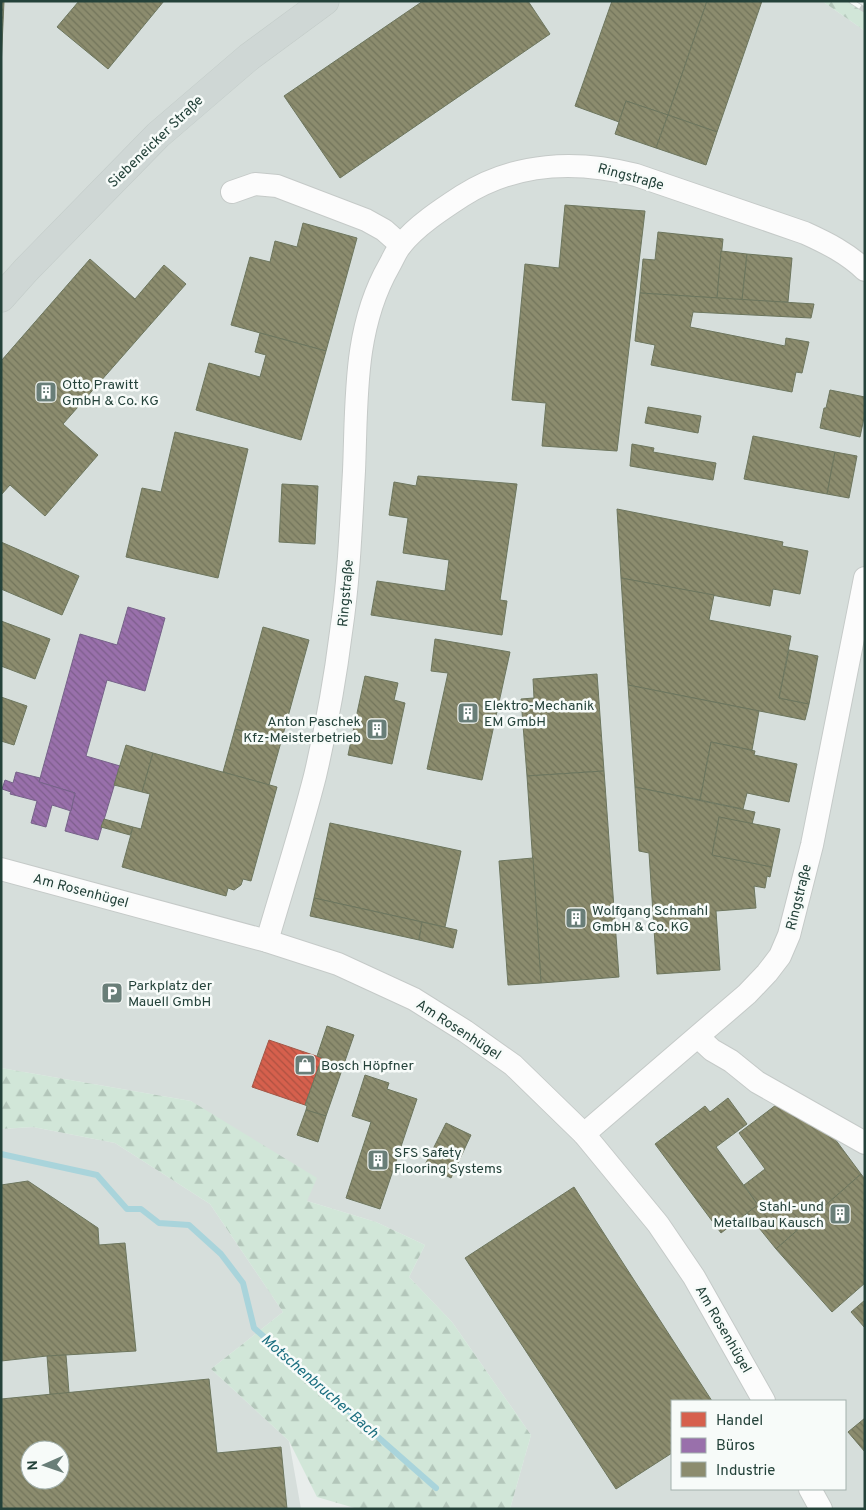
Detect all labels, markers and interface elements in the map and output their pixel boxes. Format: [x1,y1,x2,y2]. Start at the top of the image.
street label: Siebeneicker Straße [105,92,207,192]
street label: Ringstraße [596,160,666,194]
place label: Otto Prawitt GmbH & Co. KG [62,377,159,410]
building icon: Otto Prawitt GmbH & Co. KG [34,380,58,404]
street label: Ringstraße [335,559,358,628]
place label: Elektro-Mechanik EM GmbH [484,698,595,731]
building icon: Elektro-Mechanik EM GmbH [456,701,480,725]
place label: Anton Paschek Kfz-Meisterbetrieb [243,714,361,747]
building icon: Anton Paschek Kfz-Meisterbetrieb [365,717,389,741]
street label: Ringstraße [783,862,816,932]
street label: Am Rosenhügel [31,871,130,912]
place label: Wolfgang Schmahl GmbH & Co. KG [592,903,708,936]
building icon: Wolfgang Schmahl GmbH & Co. KG [564,906,588,930]
place label: Parkplatz der Mauell GmbH [128,978,213,1011]
parking icon: Parkplatz der Mauell GmbH [100,981,124,1005]
street label: Am Rosenhügel [412,996,504,1064]
shop icon: Bosch Höpfner [293,1053,317,1077]
place label: Bosch Höpfner [321,1058,415,1075]
place label: SFS Safety Flooring Systems [394,1145,502,1178]
building icon: SFS Safety Flooring Systems [366,1148,390,1172]
place label: Stahl- und Metallbau Kausch [713,1199,824,1232]
building icon: Stahl- und Metallbau Kausch [828,1202,852,1226]
street label: Am Rosenhügel [691,1283,755,1376]
water label: Motschenbrucher Bach [256,1331,382,1443]
legend [671,1400,846,1490]
text: Handel [716,1412,763,1431]
text: Büros [716,1437,755,1456]
north arrow [20,1440,70,1490]
text: N [25,1460,42,1471]
text: Industrie [716,1462,775,1481]

